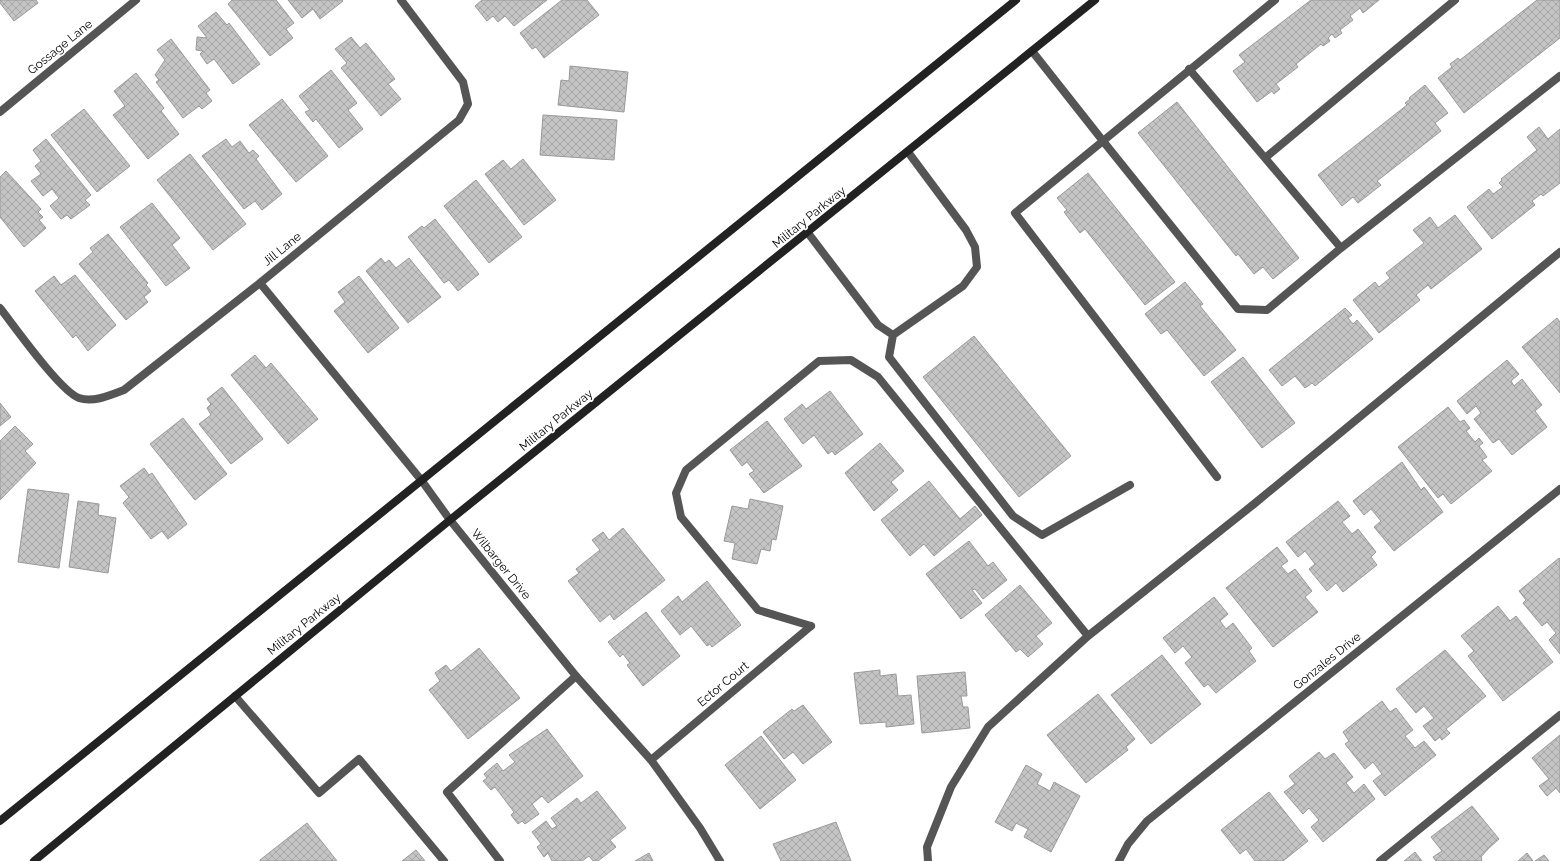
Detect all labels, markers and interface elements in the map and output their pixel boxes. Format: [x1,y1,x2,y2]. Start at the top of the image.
street label: Gossage Lane [25,17,95,77]
street label: Military Parkway [770,183,849,251]
street label: Jill Lane [260,229,304,269]
street label: Military Parkway [517,386,596,454]
street label: Wilbarger Drive [468,526,534,602]
street label: Military Parkway [265,590,344,658]
street label: Gonzales Drive [1290,629,1364,693]
street label: Ector Court [695,659,751,709]

